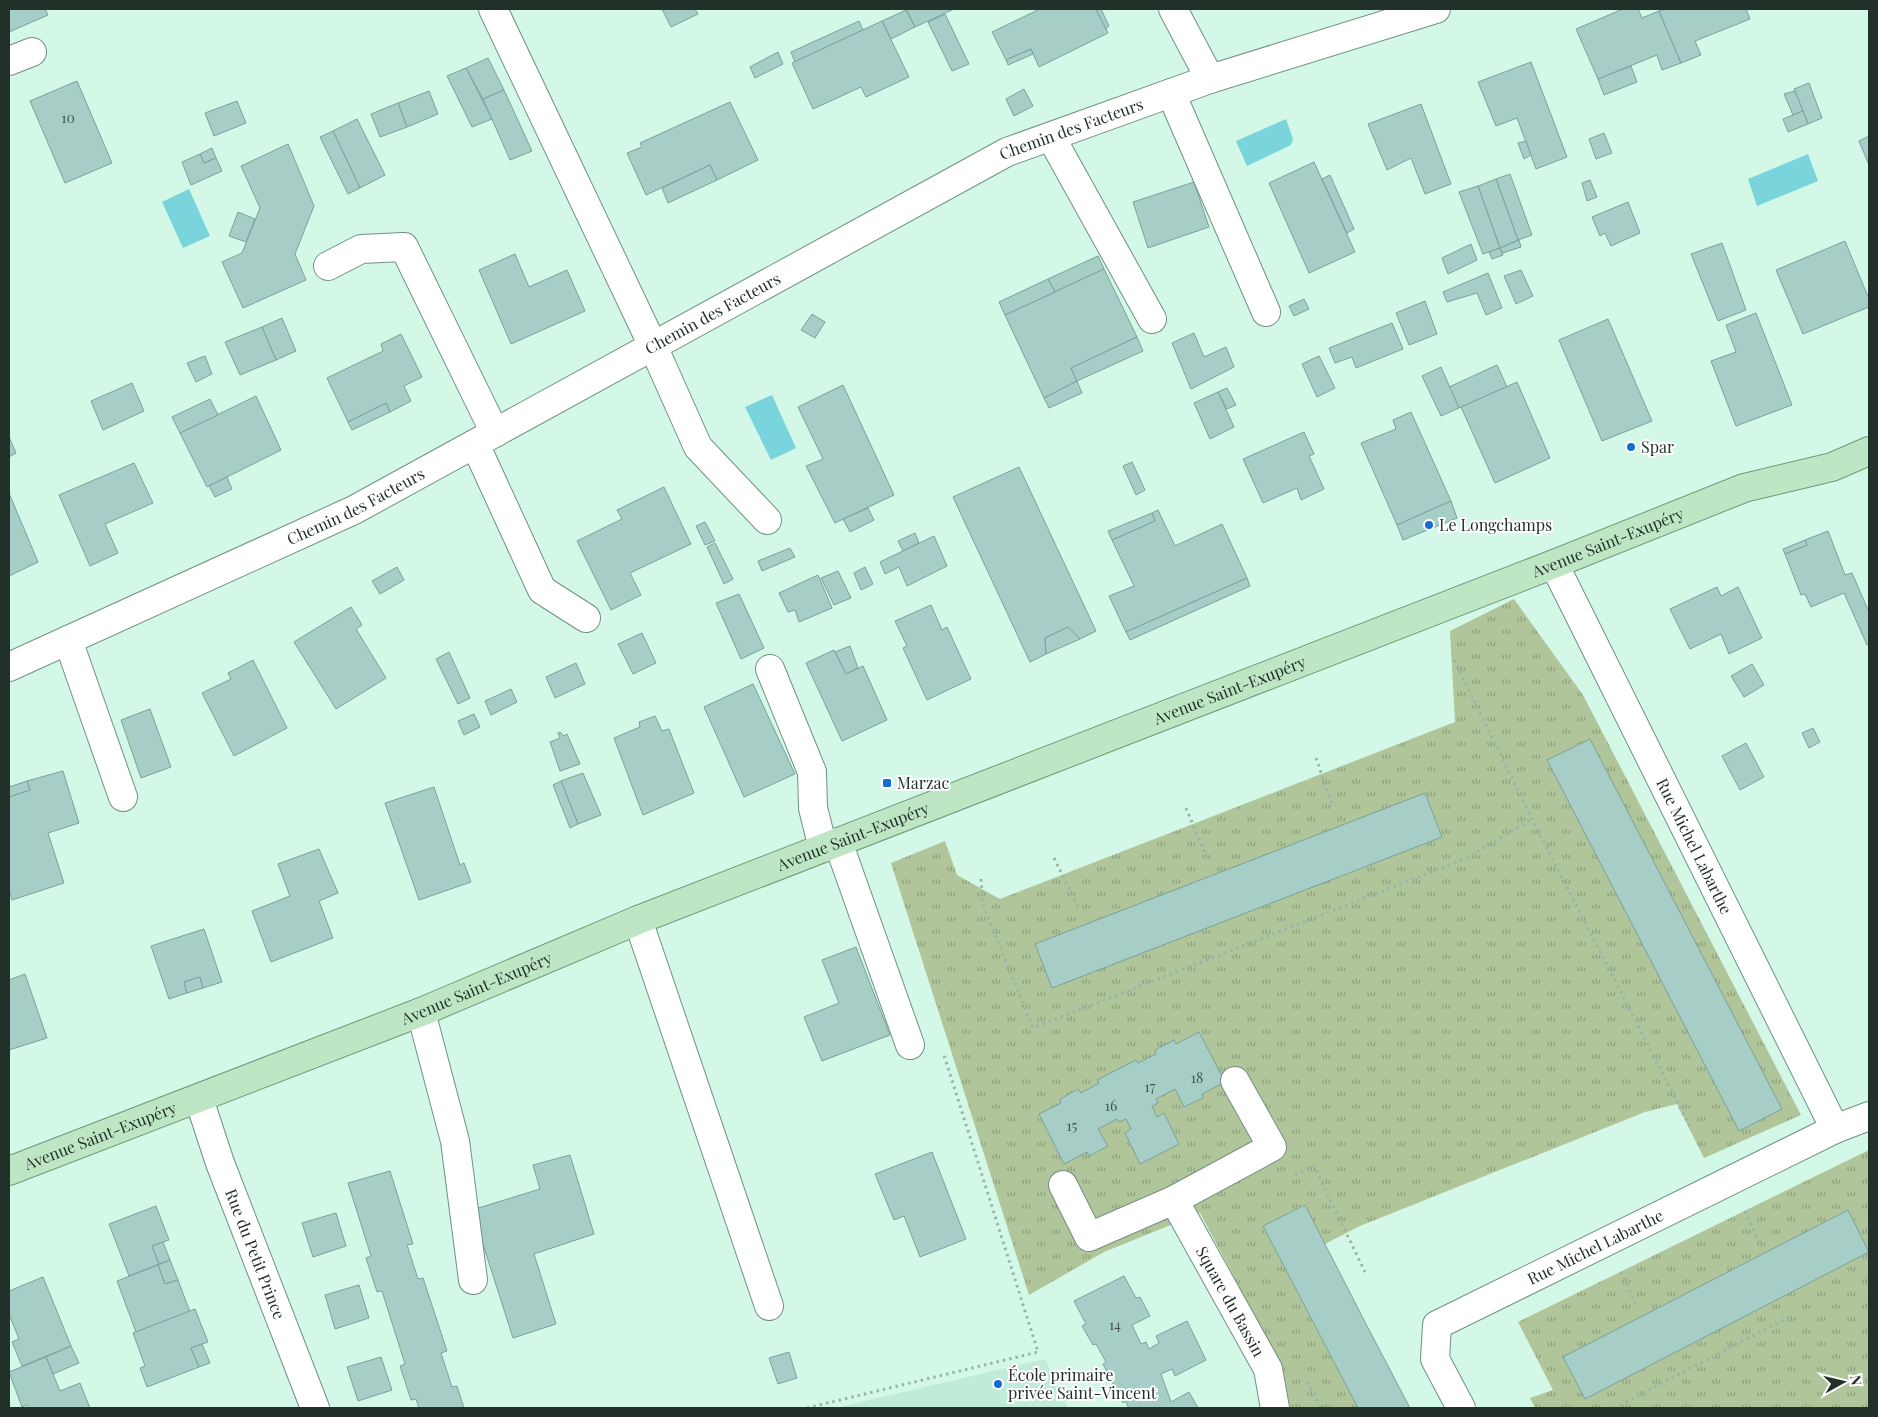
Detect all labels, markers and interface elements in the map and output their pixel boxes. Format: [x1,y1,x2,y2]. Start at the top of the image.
street label: Chemin des Facteurs [995,93,1146,164]
house number: 10 [61,108,75,127]
street label: Chemin des Facteurs [641,267,784,359]
place label: Spar [1641,436,1674,457]
marker: Spar [1625,441,1637,453]
street label: Chemin des Facteurs [283,463,428,549]
street label: Avenue Saint-Exupéry [1528,502,1686,582]
place label: Le Longchamps [1439,514,1552,535]
marker: Le Longchamps [1423,519,1435,531]
street label: Avenue Saint-Exupéry [1149,651,1308,729]
place label: Marzac [897,772,950,793]
street label: Rue Michel Labarthe [1652,774,1737,917]
marker: Marzac [881,777,893,789]
street label: Avenue Saint-Exupéry [773,797,932,875]
street label: Avenue Saint-Exupéry [397,947,555,1029]
house number: 18 [1191,1068,1203,1087]
house number: 17 [1145,1077,1156,1096]
street label: Avenue Saint-Exupéry [20,1096,179,1174]
house number: 16 [1105,1096,1117,1115]
house number: 15 [1067,1116,1078,1135]
street label: Rue du Petit Prince [221,1186,291,1322]
street label: Rue Michel Labarthe [1524,1204,1667,1289]
street label: Square du Bassin [1192,1242,1270,1360]
house number: 14 [1109,1315,1121,1334]
north arrow [1818,1357,1868,1407]
place label: École primaire privée Saint-Vincent [1008,1364,1157,1403]
text: N [1846,1374,1866,1386]
marker: École primaire privée Saint-Vincent [992,1378,1004,1390]

